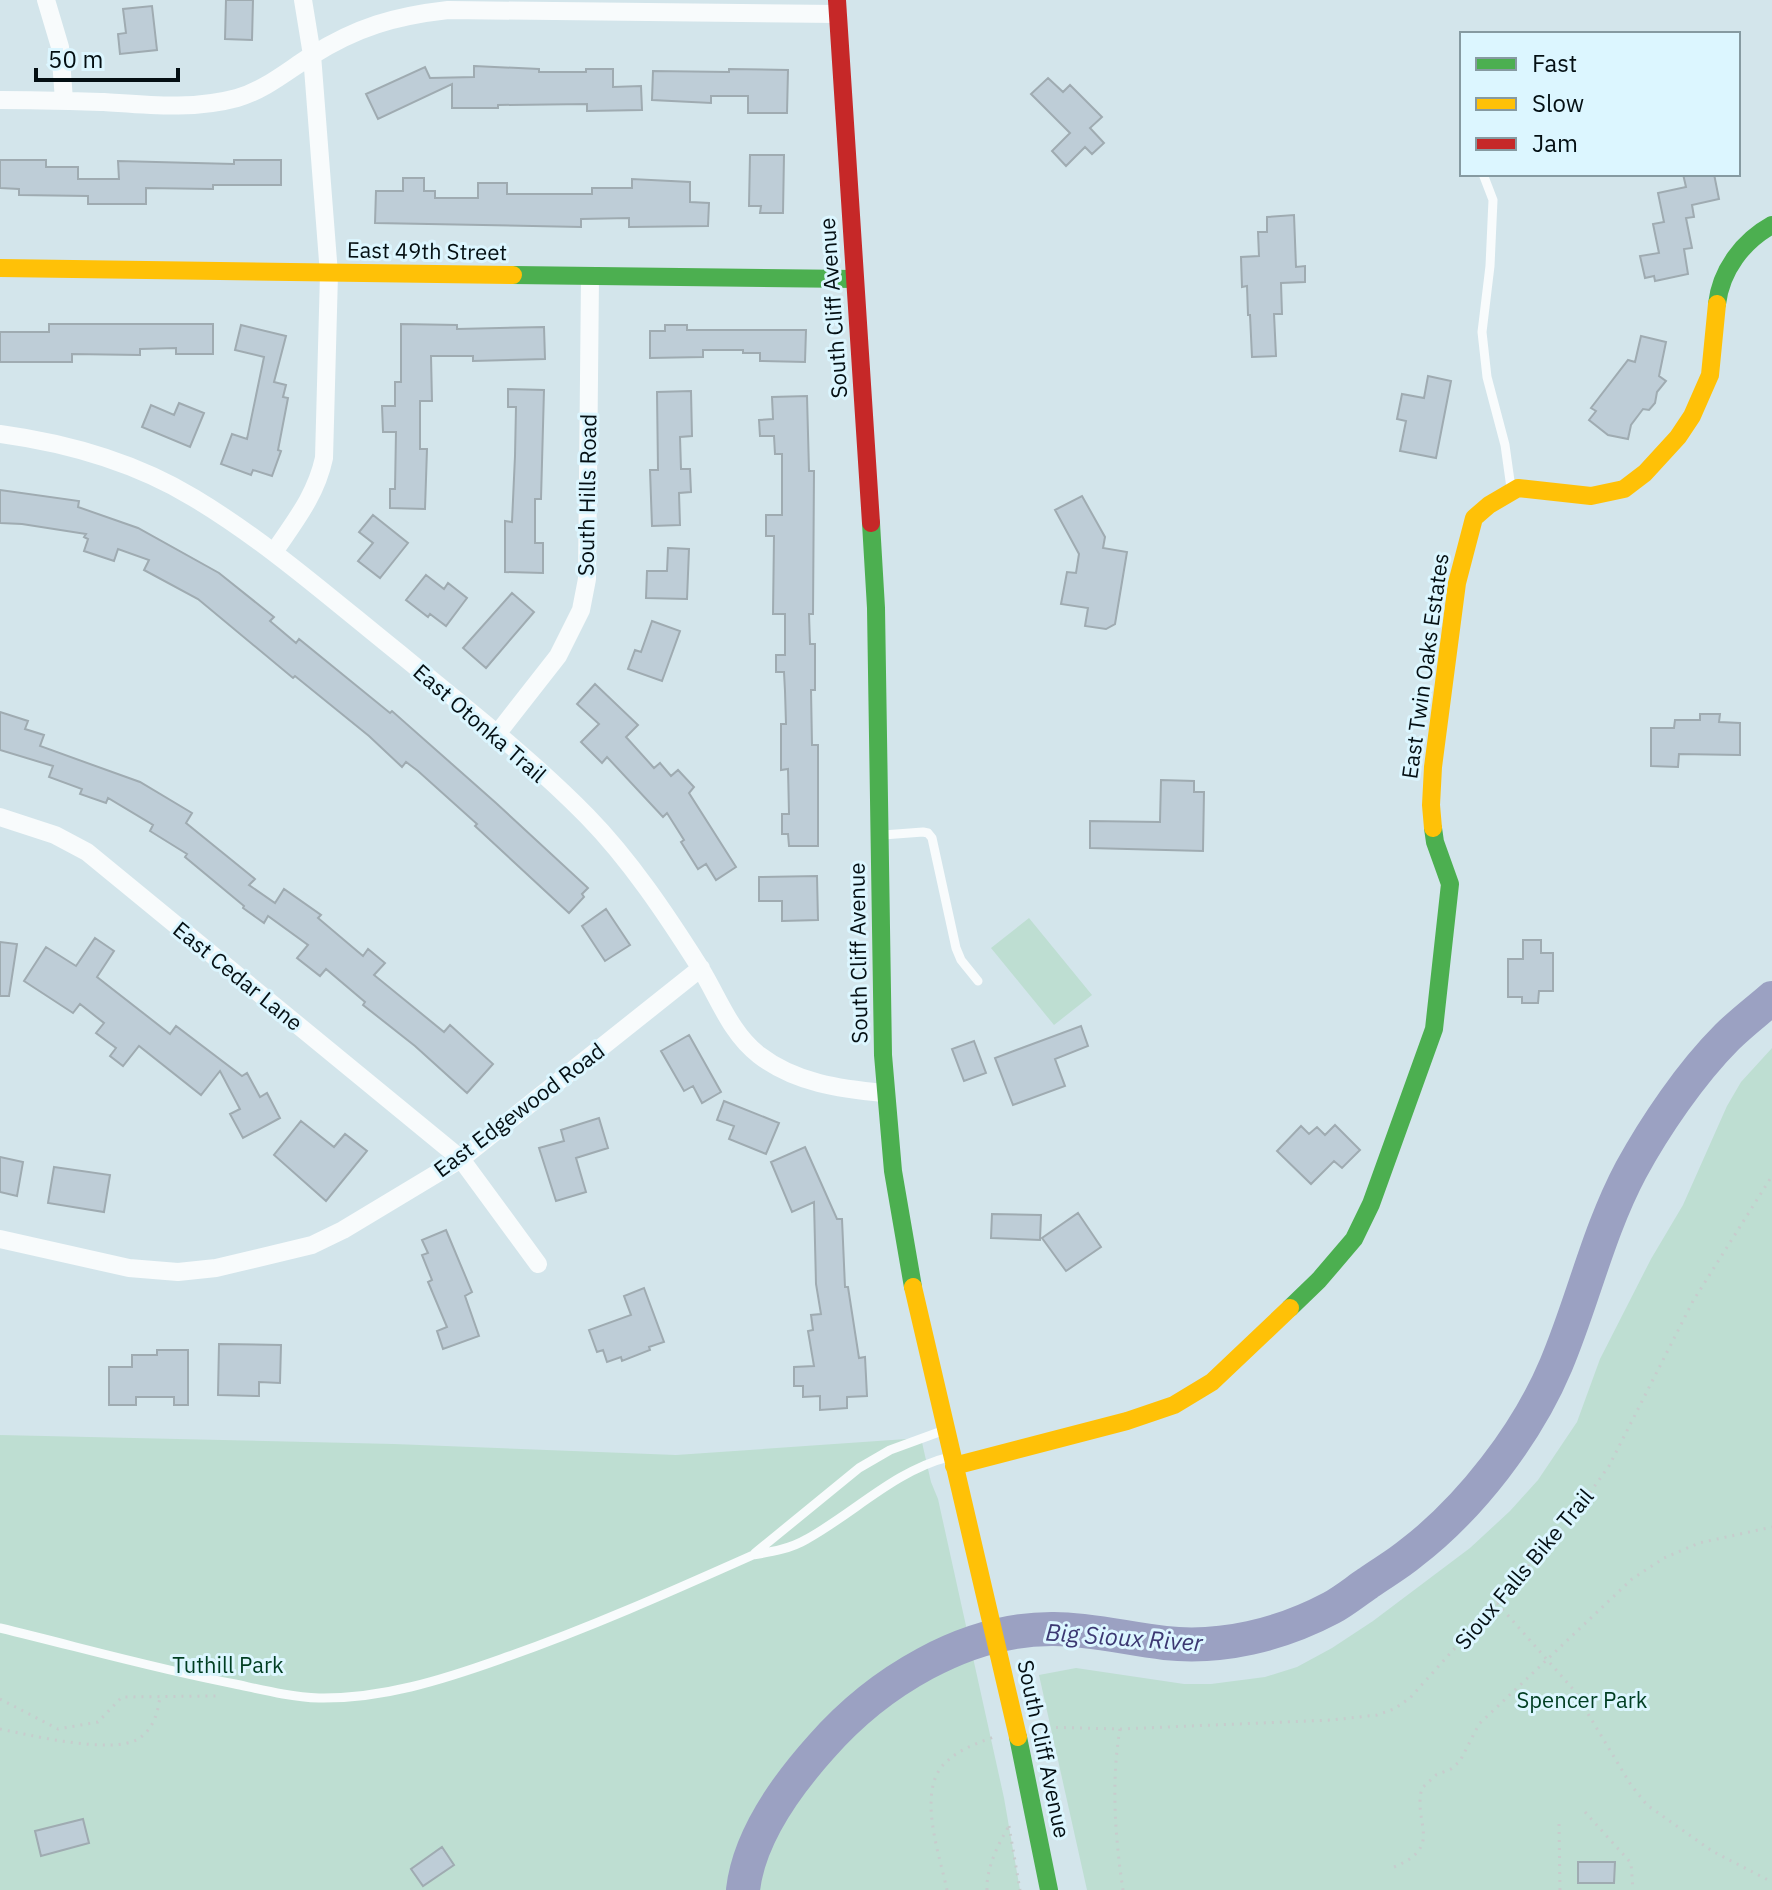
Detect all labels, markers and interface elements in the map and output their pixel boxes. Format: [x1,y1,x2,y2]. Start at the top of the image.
scale bar [36,32,178,82]
legend [1460,32,1740,176]
text: 50 m [48,43,103,75]
text: Fast [1532,47,1577,79]
text: Slow [1532,87,1584,119]
text: Jam [1532,127,1578,159]
street label: South Cliff Avenue [812,217,853,399]
street label: East 49th Street [347,235,507,266]
street label: South Hills Road [571,414,602,576]
street label: East Twin Oaks Estates [1394,551,1455,781]
street label: East Otonka Trail [408,657,553,788]
street label: South Cliff Avenue [841,862,874,1044]
street label: East Cedar Lane [167,914,309,1037]
street label: East Edgewood Road [427,1036,610,1183]
street label: Sioux Falls Bike Trail [1448,1482,1600,1655]
water label: Big Sioux River [1044,1616,1205,1659]
park label: Tuthill Park [172,1650,284,1679]
street label: South Cliff Avenue [1011,1657,1077,1840]
park label: Spencer Park [1517,1685,1648,1714]

